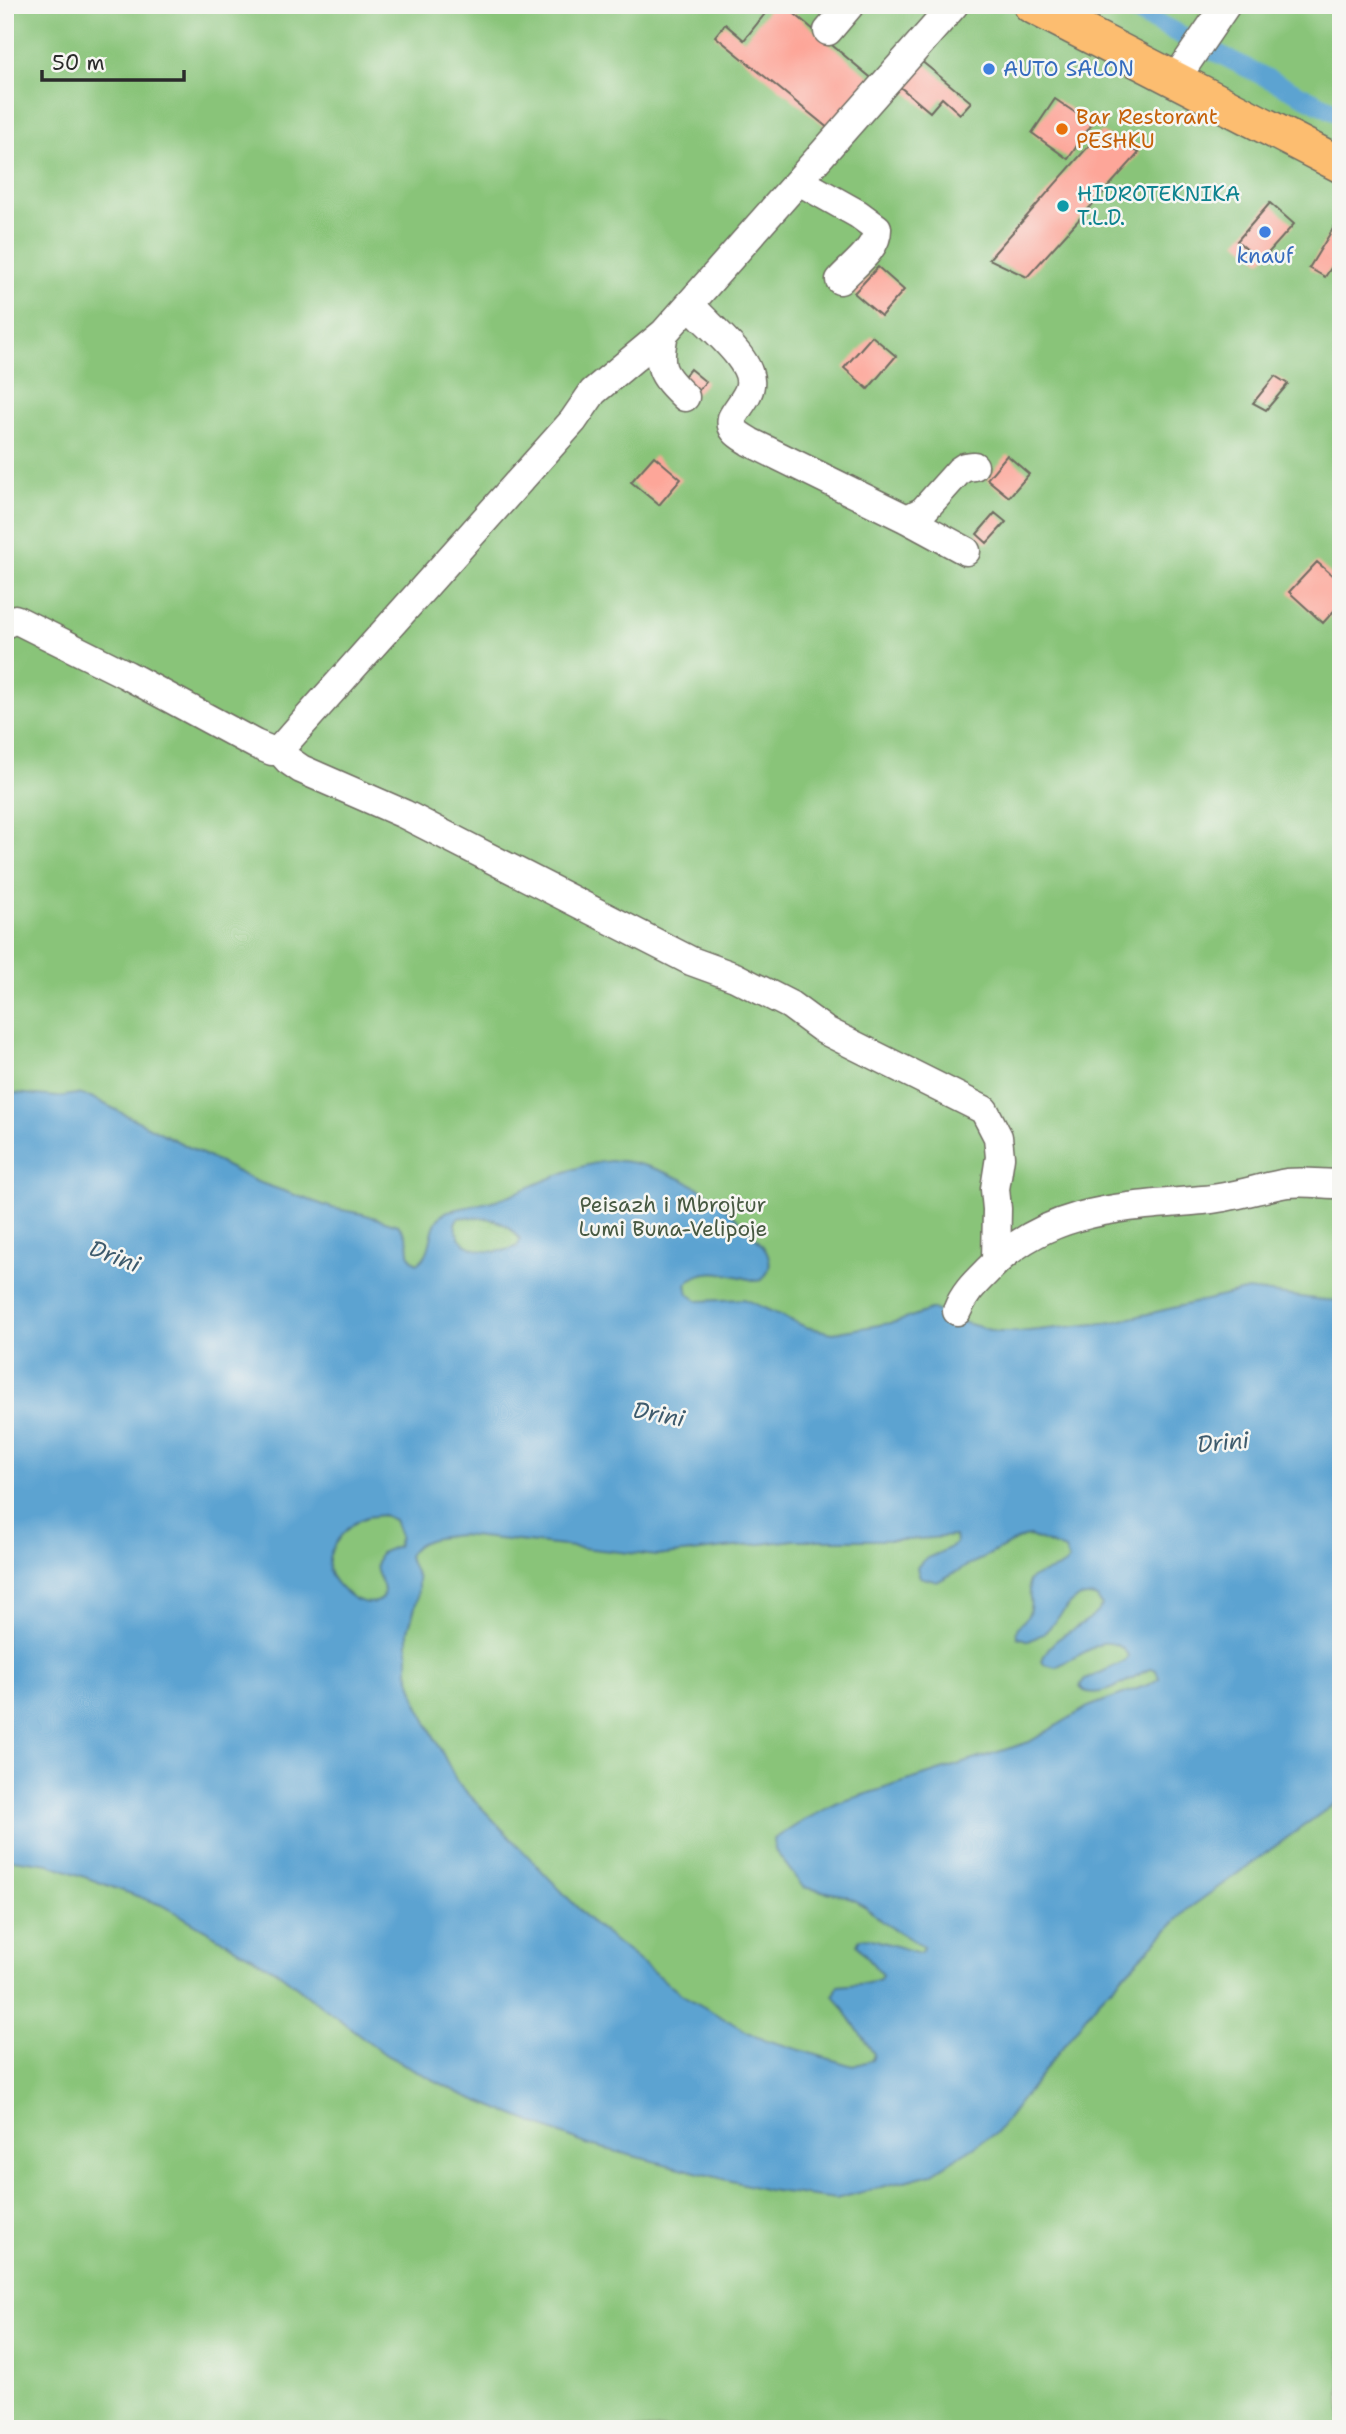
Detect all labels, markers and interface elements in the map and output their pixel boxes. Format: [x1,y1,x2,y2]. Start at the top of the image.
scale bar [42,38,184,82]
text: 50 m [52,49,105,77]
place label: AUTO SALON [1003,55,1134,83]
marker: AUTO SALON [981,61,997,77]
place label: Bar Restorant PESHKU [1076,103,1218,155]
marker: Bar Restorant PESHKU [1054,121,1070,137]
place label: HIDROTEKNIKA T.L.D. [1077,180,1240,232]
marker: HIDROTEKNIKA T.L.D. [1055,198,1071,214]
marker: knauf [1257,224,1273,240]
place label: knauf [1236,242,1294,270]
park label: Peisazh i Mbrojtur Lumi Buna-Velipoje [579,1191,768,1243]
water label: Drini [85,1233,145,1279]
water label: Drini [631,1394,688,1434]
water label: Drini [1196,1425,1251,1459]

